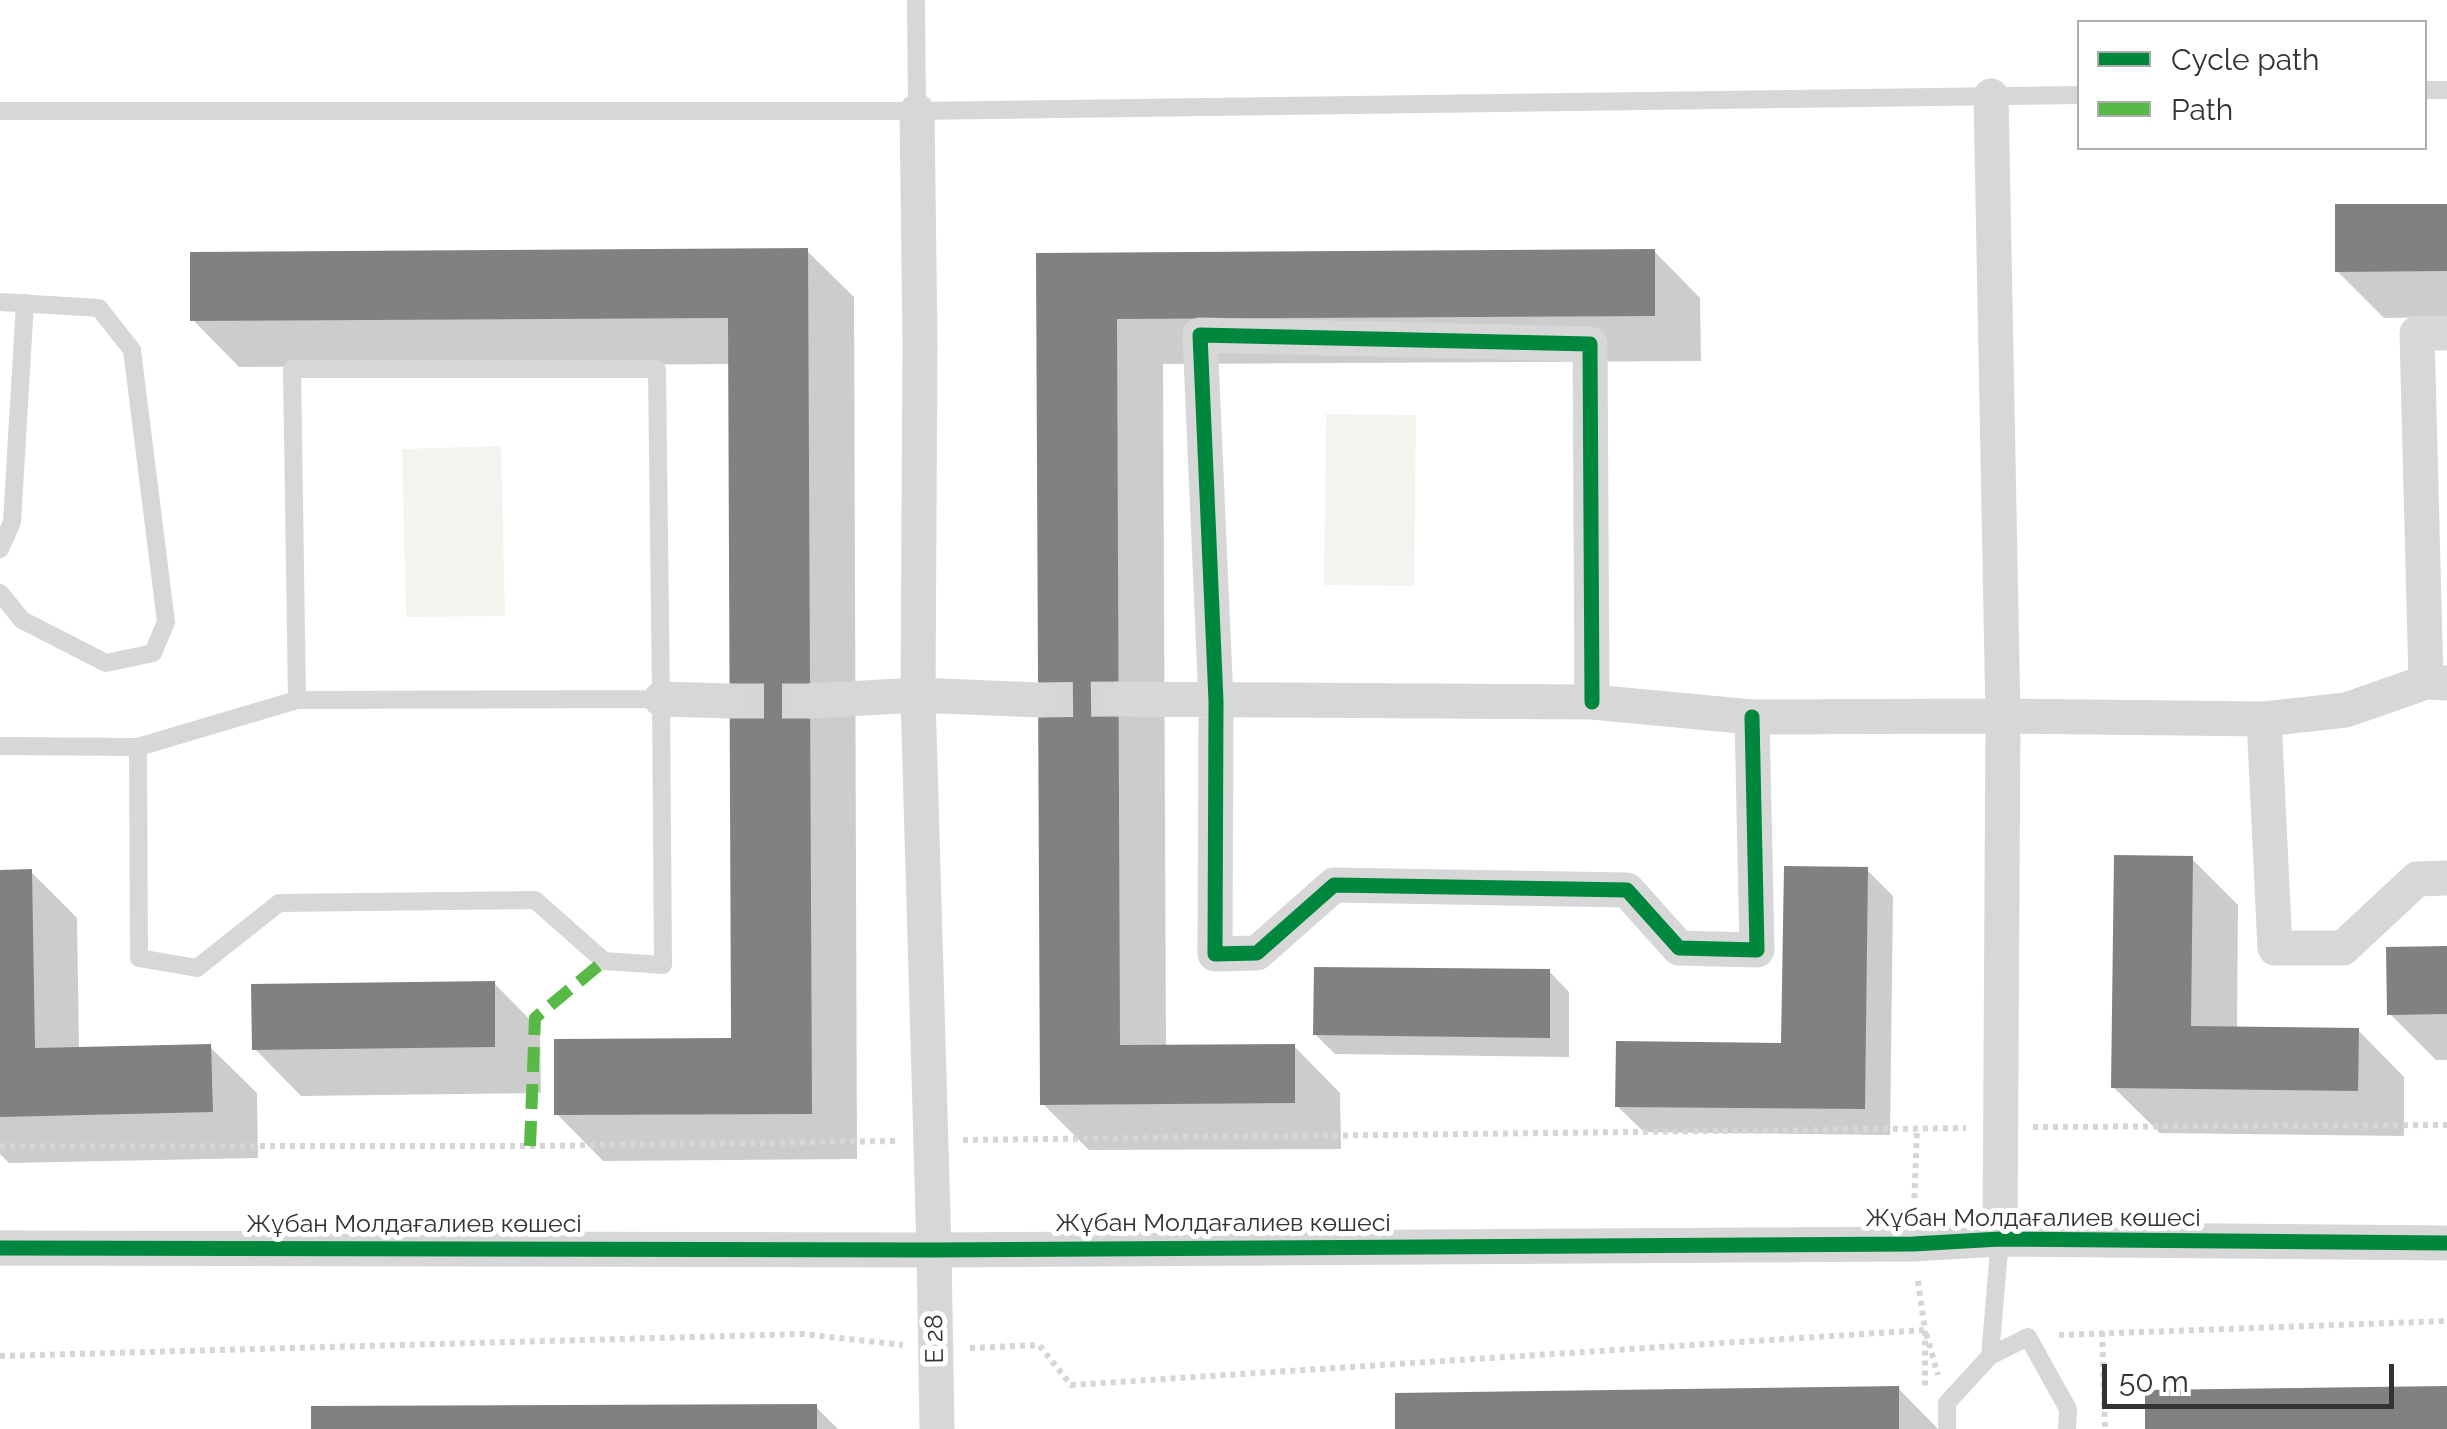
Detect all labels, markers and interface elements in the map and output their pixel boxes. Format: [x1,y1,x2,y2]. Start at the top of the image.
legend [2077,20,2427,150]
text: Cycle path [2171,42,2319,77]
text: Path [2171,92,2233,127]
street label: Жұбан Молдағалиев көшесі [1865,1203,2201,1233]
street label: Жұбан Молдағалиев көшесі [1055,1208,1391,1238]
street label: Жұбан Молдағалиев көшесі [246,1209,582,1239]
street label: E 28 [920,1314,950,1364]
scale bar [2107,1344,2400,1406]
text: 50 m [2119,1364,2189,1399]

